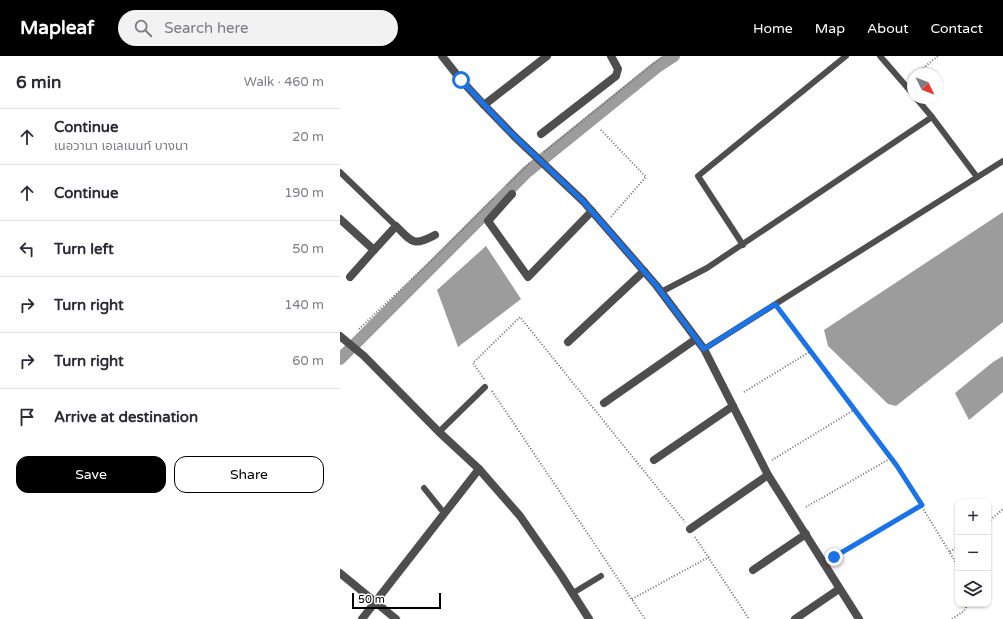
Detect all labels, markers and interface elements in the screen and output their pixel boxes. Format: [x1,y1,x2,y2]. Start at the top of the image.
search box [118,10,398,46]
text: Mapleaf [20,17,94,39]
icon: search [132,17,154,39]
text: Search here [164,19,249,37]
text: Home [753,20,793,37]
text: Map [815,20,845,37]
text: About [867,20,909,37]
text: Contact [931,20,983,37]
north arrow [907,68,943,104]
route start [452,71,470,89]
text: 6 min [16,72,61,93]
text: Walk · 460 m [244,74,324,90]
text: Continue [54,118,118,136]
icon: ahead [16,126,38,148]
text: 20 m [292,129,324,145]
text: เนอวานา เอเลเมนท์ บางนา [54,138,188,154]
icon: ahead [16,182,38,204]
text: Continue [54,184,118,202]
text: 190 m [284,185,324,201]
icon: left [16,238,38,260]
text: Turn left [54,240,114,258]
text: 50 m [292,241,324,257]
icon: right [16,294,38,316]
text: Turn right [54,296,124,314]
text: 140 m [284,297,324,313]
icon: right [16,350,38,372]
text: Turn right [54,352,124,370]
text: 60 m [292,353,324,369]
icon: arrive [16,406,38,428]
text: Arrive at destination [54,408,198,426]
button: Save [16,456,166,493]
button: Share [174,456,324,493]
map controls [955,499,991,607]
button: + [955,499,991,535]
button: − [955,535,991,571]
route end [825,548,843,566]
button: layers [955,571,991,607]
scale bar [352,591,441,610]
text: 50 m [358,593,385,606]

